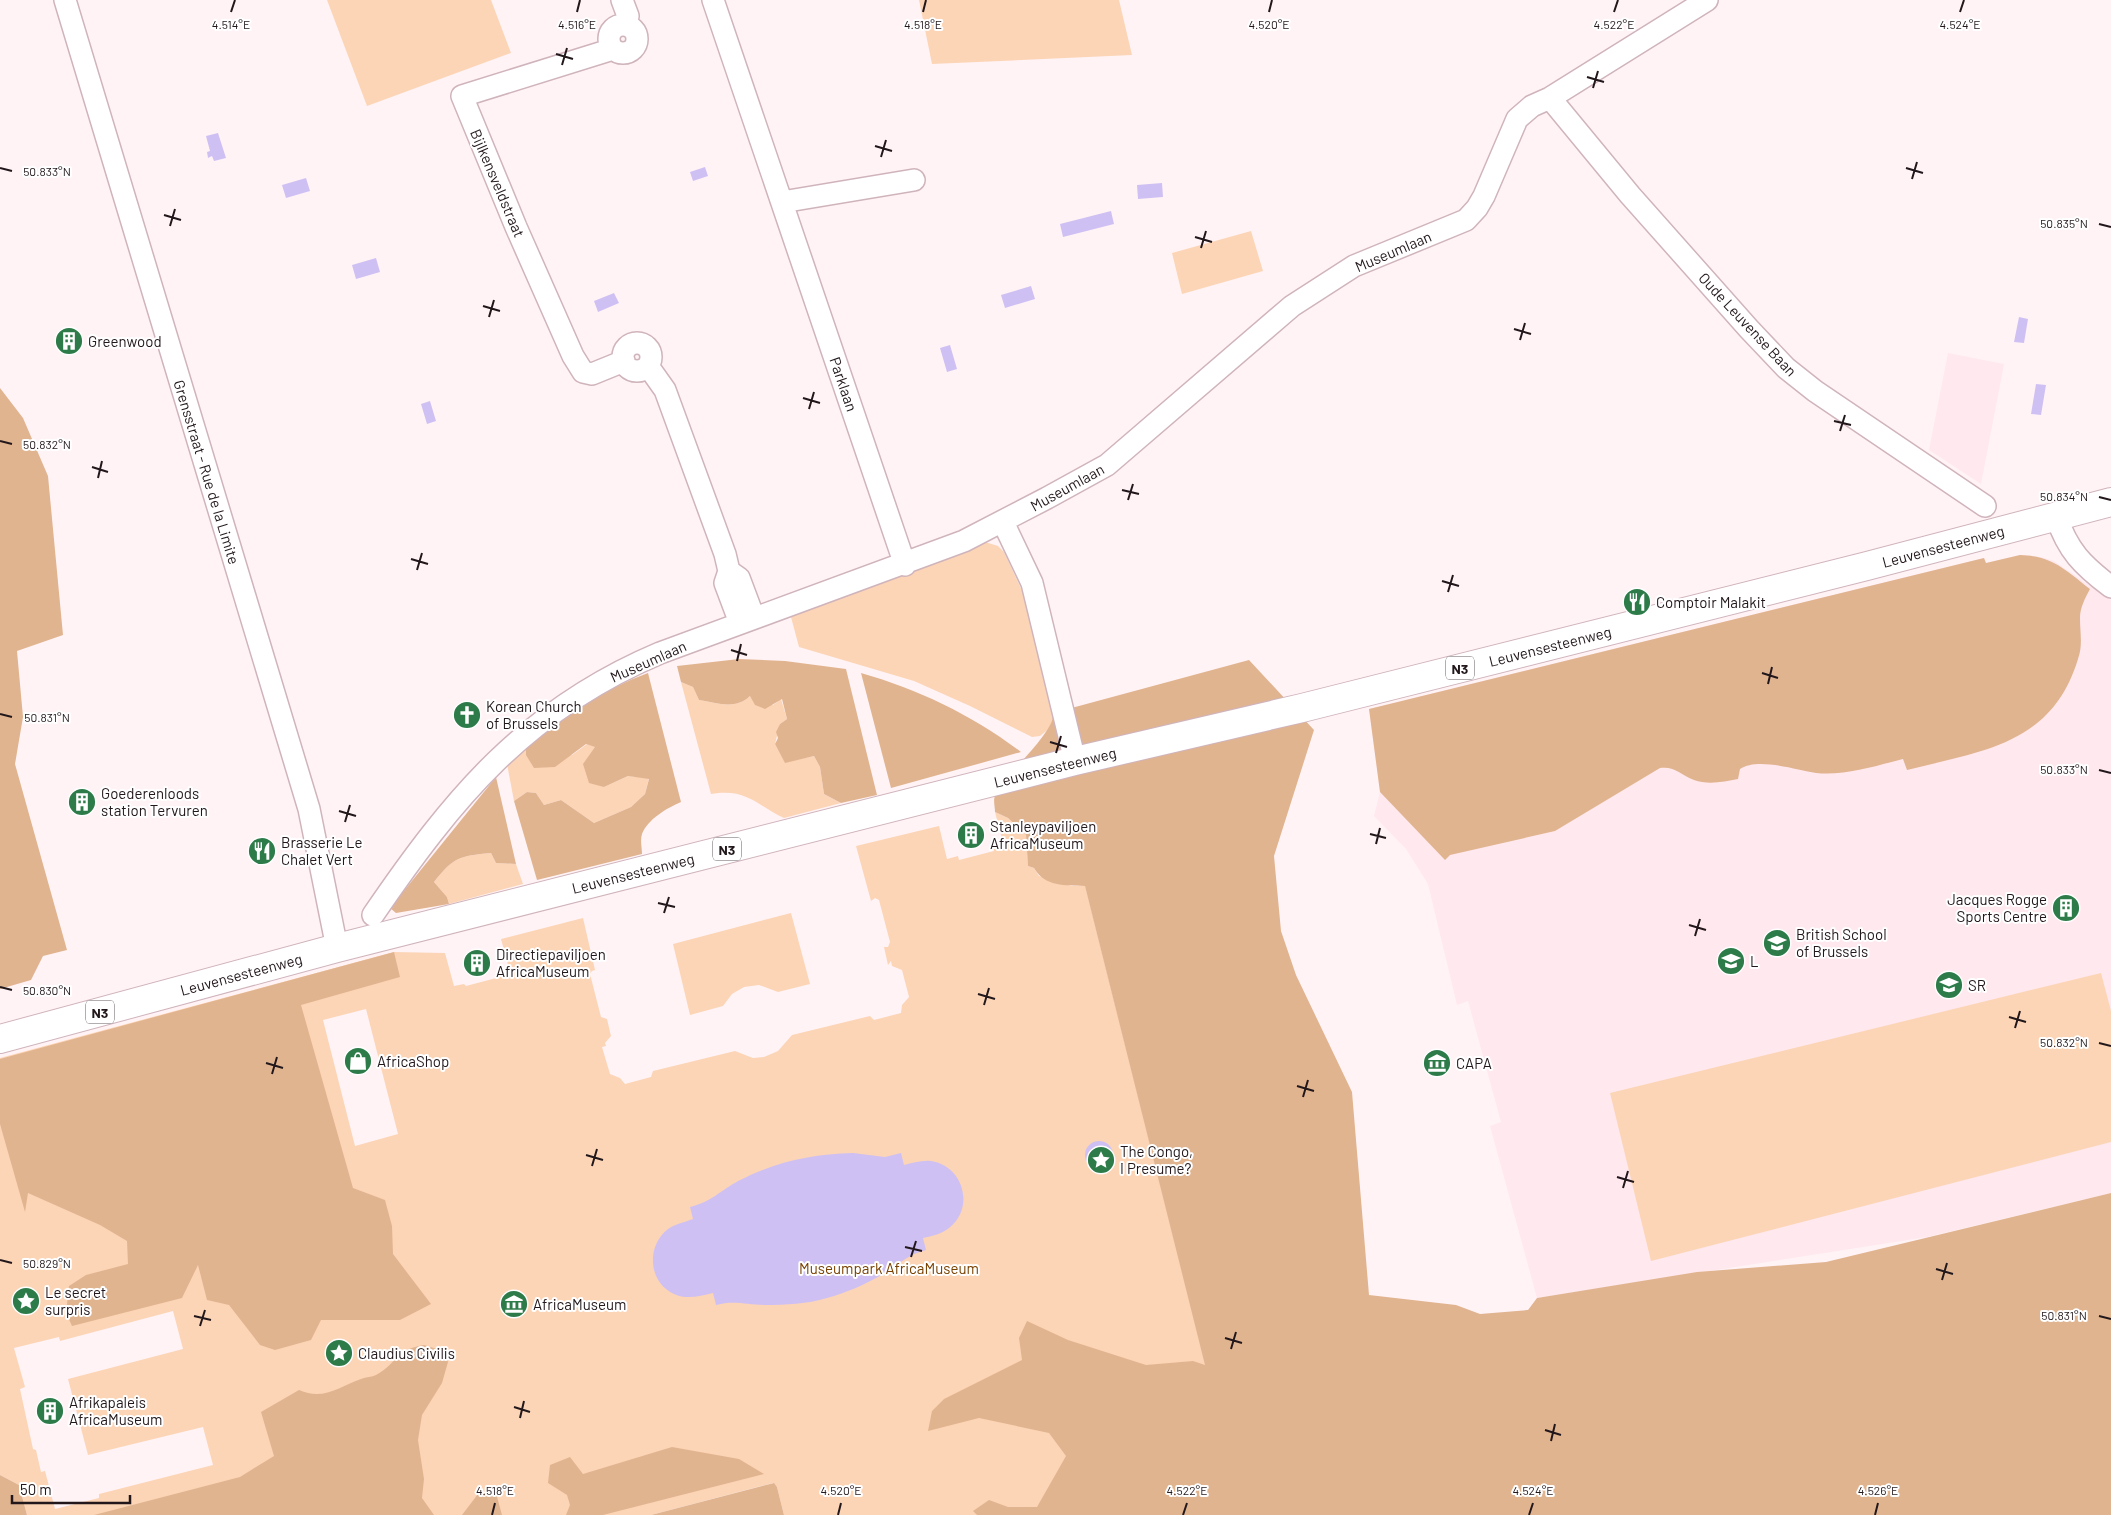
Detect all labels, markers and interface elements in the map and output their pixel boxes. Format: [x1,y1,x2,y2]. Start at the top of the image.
text: 4.514°E [212,17,250,31]
text: 4.516°E [558,17,596,31]
text: 4.518°E [904,17,942,31]
text: 4.520°E [1248,17,1290,31]
text: 4.522°E [1594,17,1634,31]
text: 4.524°E [1940,17,1981,31]
street label: Bijlkensveldstraat [467,126,529,240]
text: 50.833°N [23,164,71,178]
text: 50.835°N [2040,216,2088,230]
street label: Museumlaan [1352,227,1434,275]
street label: Oude Leuvense Baan [1695,268,1801,380]
building icon: Greenwood [54,326,84,356]
place label: Greenwood [88,332,162,350]
street label: Parklaan [826,354,862,414]
street label: Grensstraat - Rue de la Limite [170,378,244,566]
text: 50.832°N [23,437,71,451]
street label: Museumlaan [1027,459,1107,515]
text: 50.834°N [2040,489,2088,503]
street label: Leuvensesteenweg [1880,521,2006,571]
restaurant icon: Comptoir Malakit [1622,587,1652,617]
place label: Comptoir Malakit [1656,593,1766,611]
street label: Leuvensesteenweg [1487,622,1613,670]
street label: Museumlaan [607,636,689,686]
road number: N3 [1446,656,1474,680]
place label: Korean Church of Brussels [486,697,582,732]
church icon: Korean Church of Brussels [452,700,482,730]
text: 50.831°N [24,710,70,724]
street label: Leuvensesteenweg [992,743,1118,791]
text: 50.833°N [2040,762,2088,776]
place label: Goederenloods station Tervuren [101,784,208,819]
building icon: Goederenloods station Tervuren [67,787,97,817]
place label: Stanleypaviljoen AfricaMuseum [990,817,1096,852]
building icon: Stanleypaviljoen AfricaMuseum [956,820,986,850]
place label: Brasserie Le Chalet Vert [281,833,363,868]
restaurant icon: Brasserie Le Chalet Vert [247,836,277,866]
road number: N3 [713,838,741,861]
street label: Leuvensesteenweg [570,849,696,897]
place label: Jacques Rogge Sports Centre [1947,890,2047,925]
building icon: Jacques Rogge Sports Centre [2051,893,2081,923]
place label: British School of Brussels [1796,925,1887,960]
school or university icon: British School of Brussels [1762,928,1792,958]
place label: Directiepaviljoen AfricaMuseum [496,945,606,980]
school or university icon: L [1716,946,1746,976]
building icon: Directiepaviljoen AfricaMuseum [462,948,492,978]
street label: Leuvensesteenweg [178,949,304,999]
place label: L [1750,952,1759,970]
school or university icon: SR [1934,970,1964,1000]
place label: SR [1968,976,1986,994]
text: 50.830°N [23,983,71,997]
road number: N3 [86,1000,114,1024]
text: 50.832°N [2040,1035,2088,1049]
shop icon: AfricaShop [343,1046,373,1076]
museum icon: CAPA [1422,1048,1452,1078]
place label: AfricaShop [377,1052,449,1070]
place label: CAPA [1456,1054,1492,1072]
place label: The Congo, I Presume? [1120,1142,1193,1177]
place icon: The Congo, I Presume? [1086,1145,1116,1175]
text: 50.829°N [23,1256,71,1270]
park label: Museumpark AfricaMuseum [799,1259,979,1277]
place label: Le secret surpris [45,1283,106,1318]
place icon: Le secret surpris [11,1286,41,1316]
museum icon: AfricaMuseum [499,1289,529,1319]
place label: AfricaMuseum [533,1295,626,1313]
text: 50.831°N [2041,1308,2087,1322]
place icon: Claudius Civilis [324,1338,354,1368]
place label: Claudius Civilis [358,1344,455,1362]
place label: Afrikapaleis AfricaMuseum [69,1393,162,1428]
building icon: Afrikapaleis AfricaMuseum [35,1396,65,1426]
scale bar [12,1472,130,1504]
text: 50 m [20,1480,52,1498]
text: 4.518°E [476,1483,514,1497]
text: 4.520°E [820,1483,862,1497]
text: 4.522°E [1167,1483,1207,1497]
text: 4.524°E [1513,1483,1554,1497]
text: 4.526°E [1858,1483,1898,1497]

